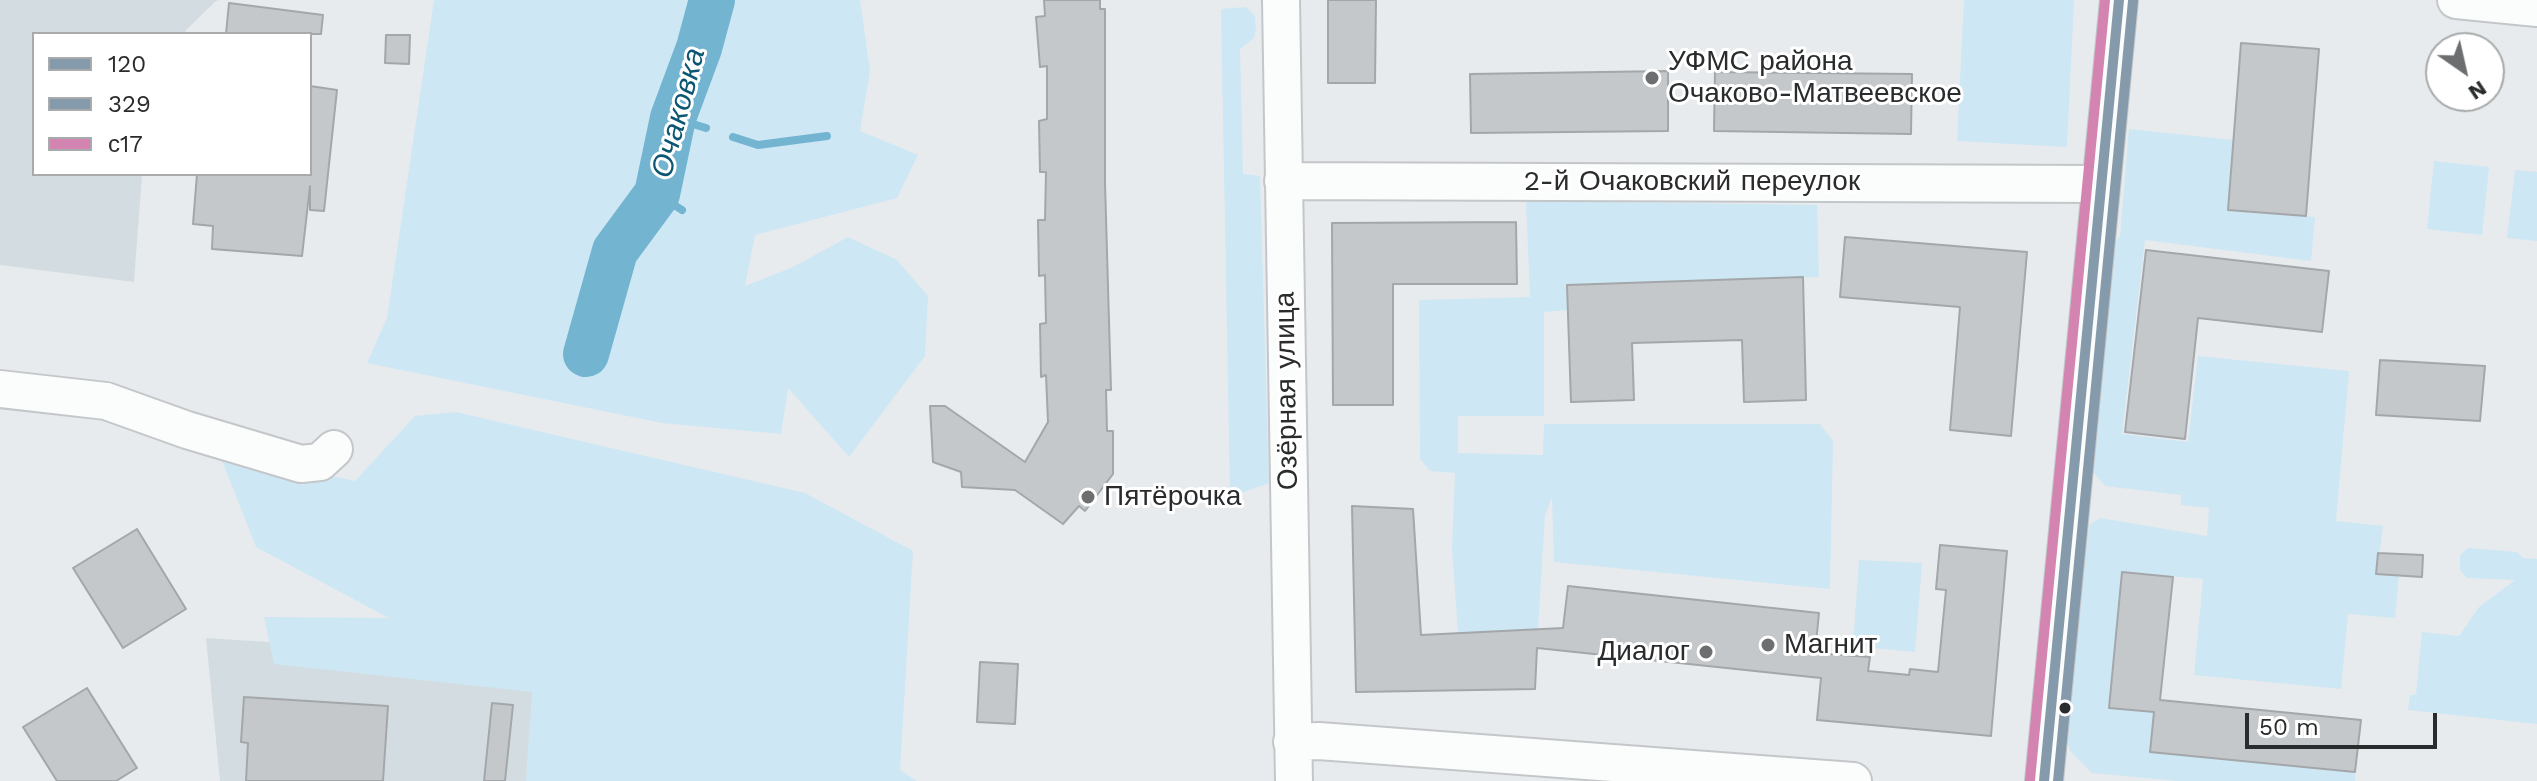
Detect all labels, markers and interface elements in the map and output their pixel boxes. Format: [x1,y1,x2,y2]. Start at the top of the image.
legend [32,32,312,176]
north arrow [2425,32,2505,112]
water label: Очаковка [644,44,714,182]
place label: УФМС района Очаково-Матвеевское [1668,45,1962,111]
text: 120 [108,50,146,78]
marker: УФМС района Очаково-Матвеевское [1643,69,1661,87]
text: N [2464,76,2491,106]
text: 329 [108,90,151,118]
text: с17 [108,130,143,158]
street label: 2-й Очаковский переулок [1524,165,1860,199]
street label: Озёрная улица [1268,291,1306,491]
place label: Пятёрочка [1104,480,1241,514]
marker: Пятёрочка [1079,488,1097,506]
place label: Магнит [1784,628,1877,662]
place label: Диалог [1597,635,1690,669]
marker: Магнит [1759,636,1777,654]
marker: Диалог [1697,643,1715,661]
scale bar [2249,697,2441,747]
unlabelled marker [2057,700,2073,716]
text: 50 m [2259,713,2319,741]

